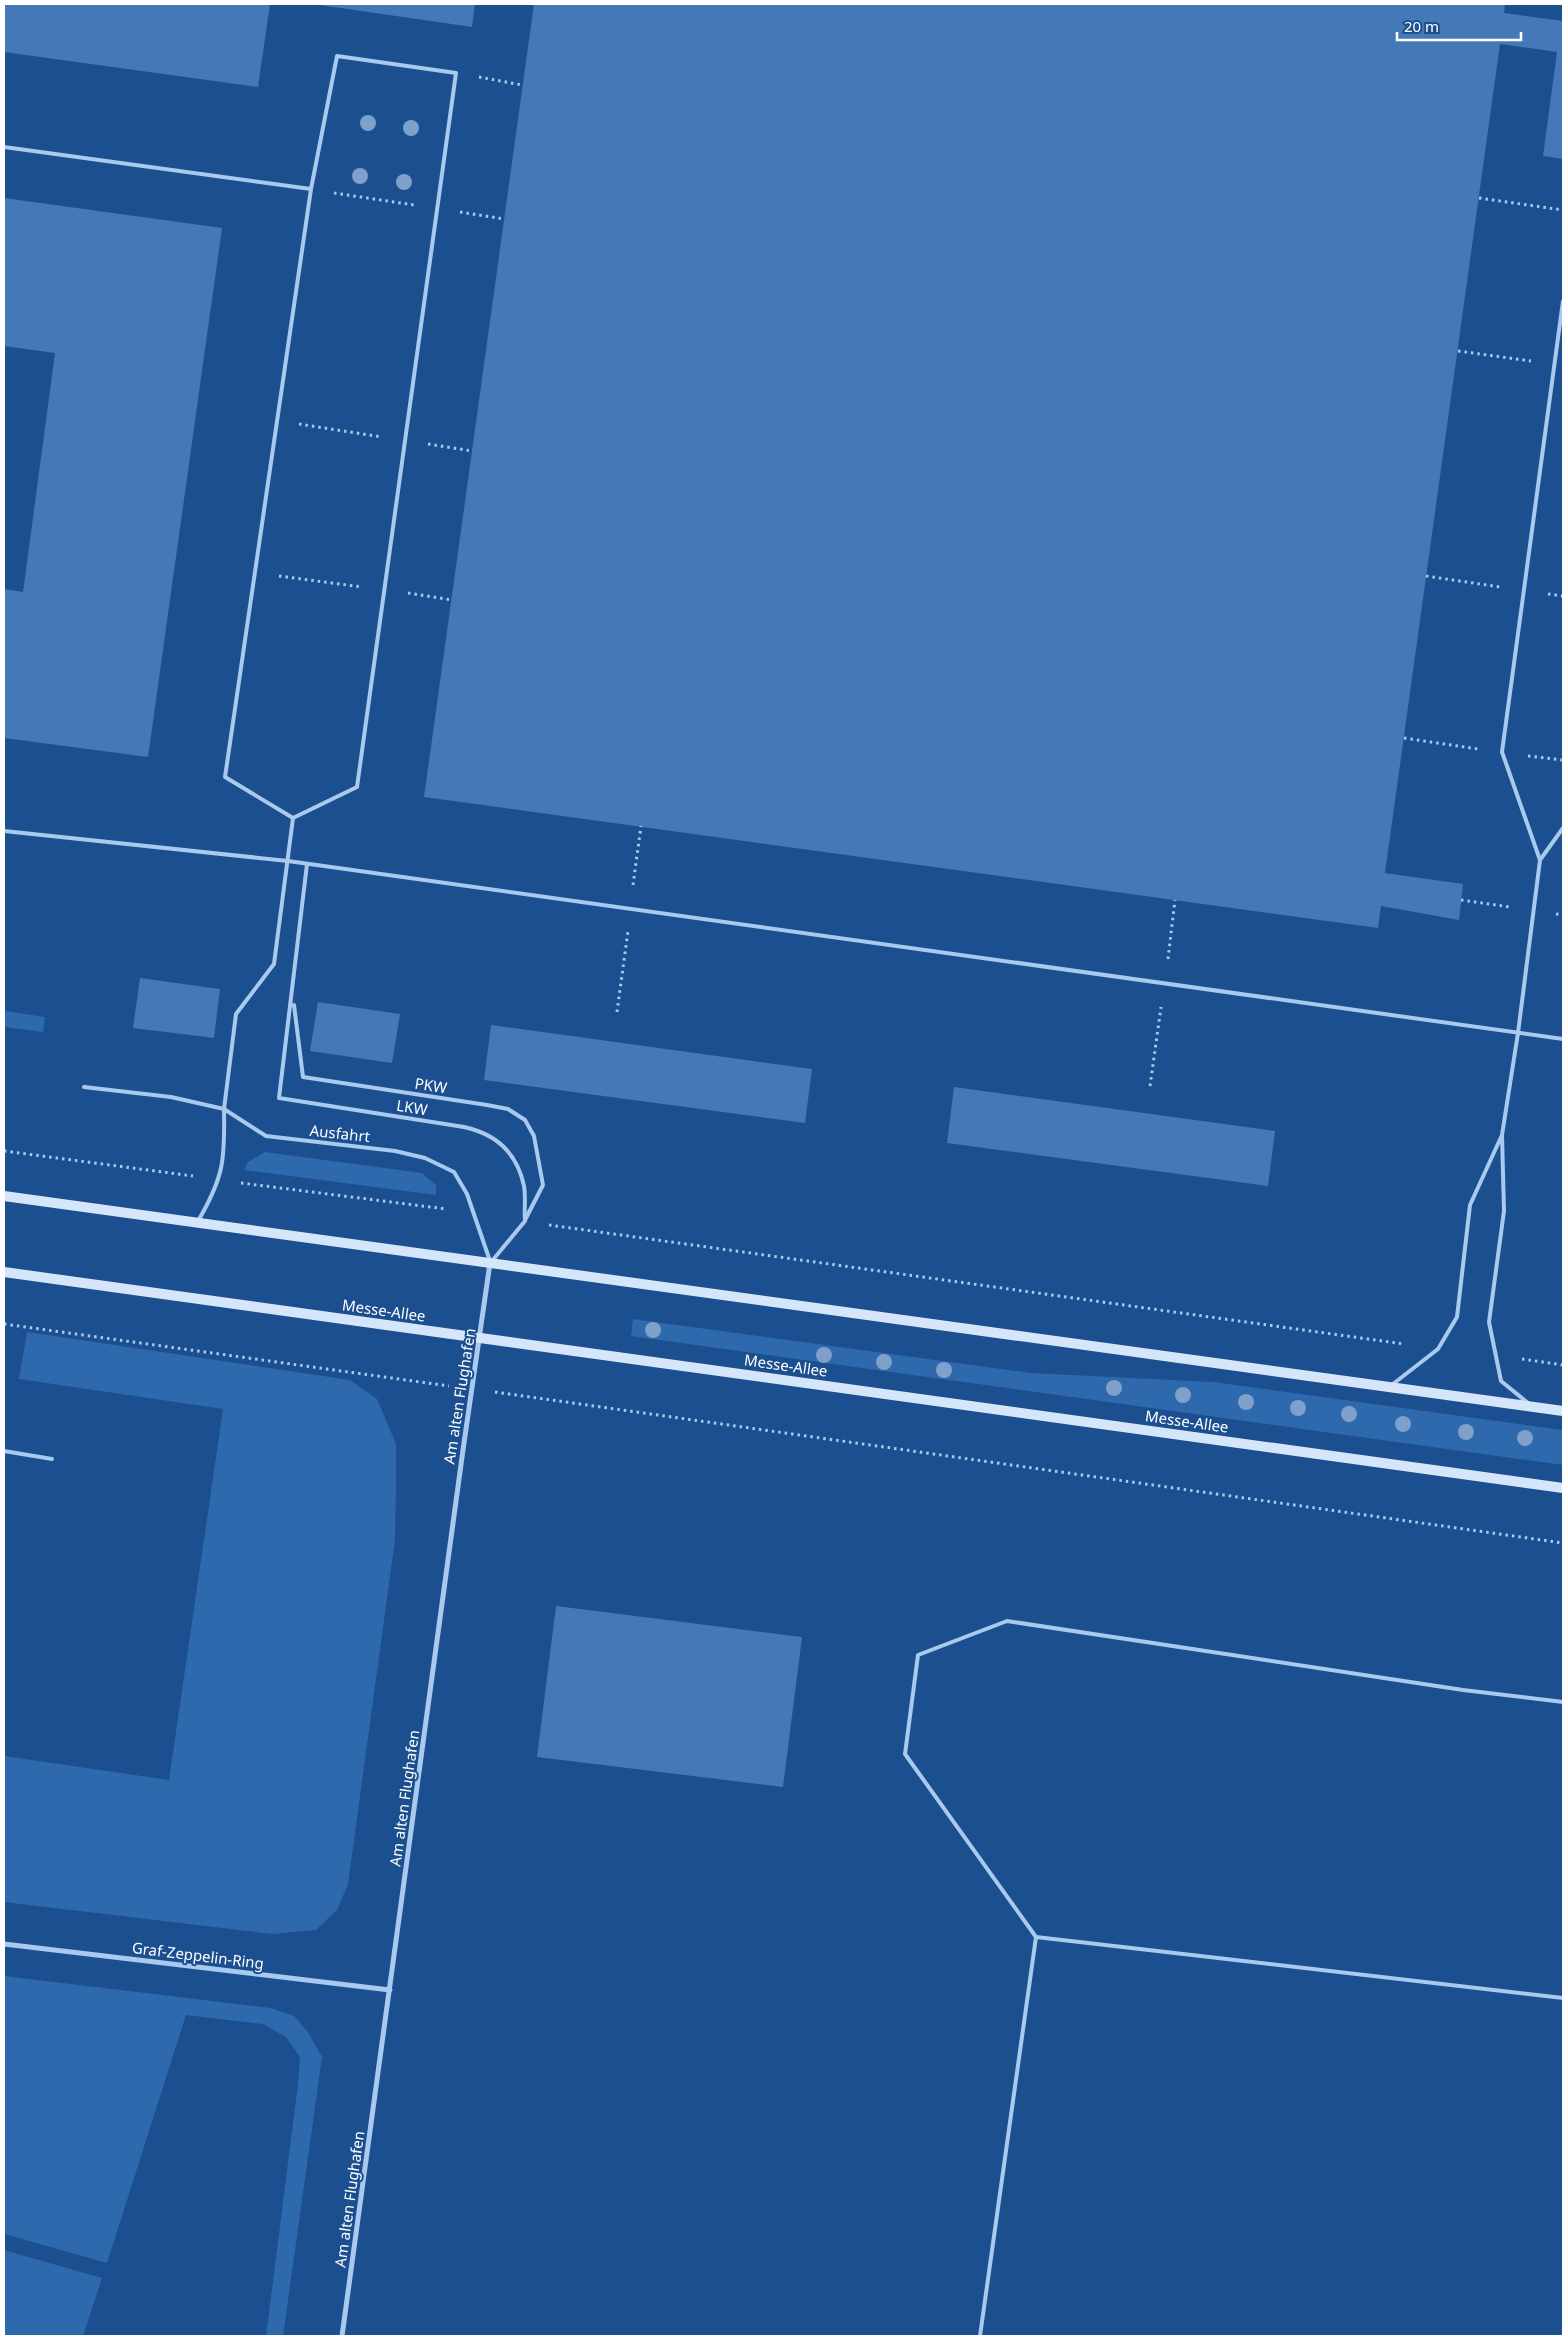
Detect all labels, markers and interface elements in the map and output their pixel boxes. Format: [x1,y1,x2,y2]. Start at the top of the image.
scale bar [1397,10,1521,42]
text: 20 m [1404,16,1439,36]
street label: PKW [413,1073,449,1097]
street label: LKW [395,1095,429,1119]
street label: Ausfahrt [309,1120,372,1146]
street label: Messe-Allee [341,1294,427,1326]
street label: Am alten Flughafen [438,1326,480,1466]
street label: Messe-Allee [743,1349,829,1381]
street label: Messe-Allee [1144,1405,1230,1437]
street label: Am alten Flughafen [385,1728,423,1868]
street label: Graf-Zeppelin-Ring [131,1937,265,1973]
street label: Am alten Flughafen [330,2129,368,2269]

